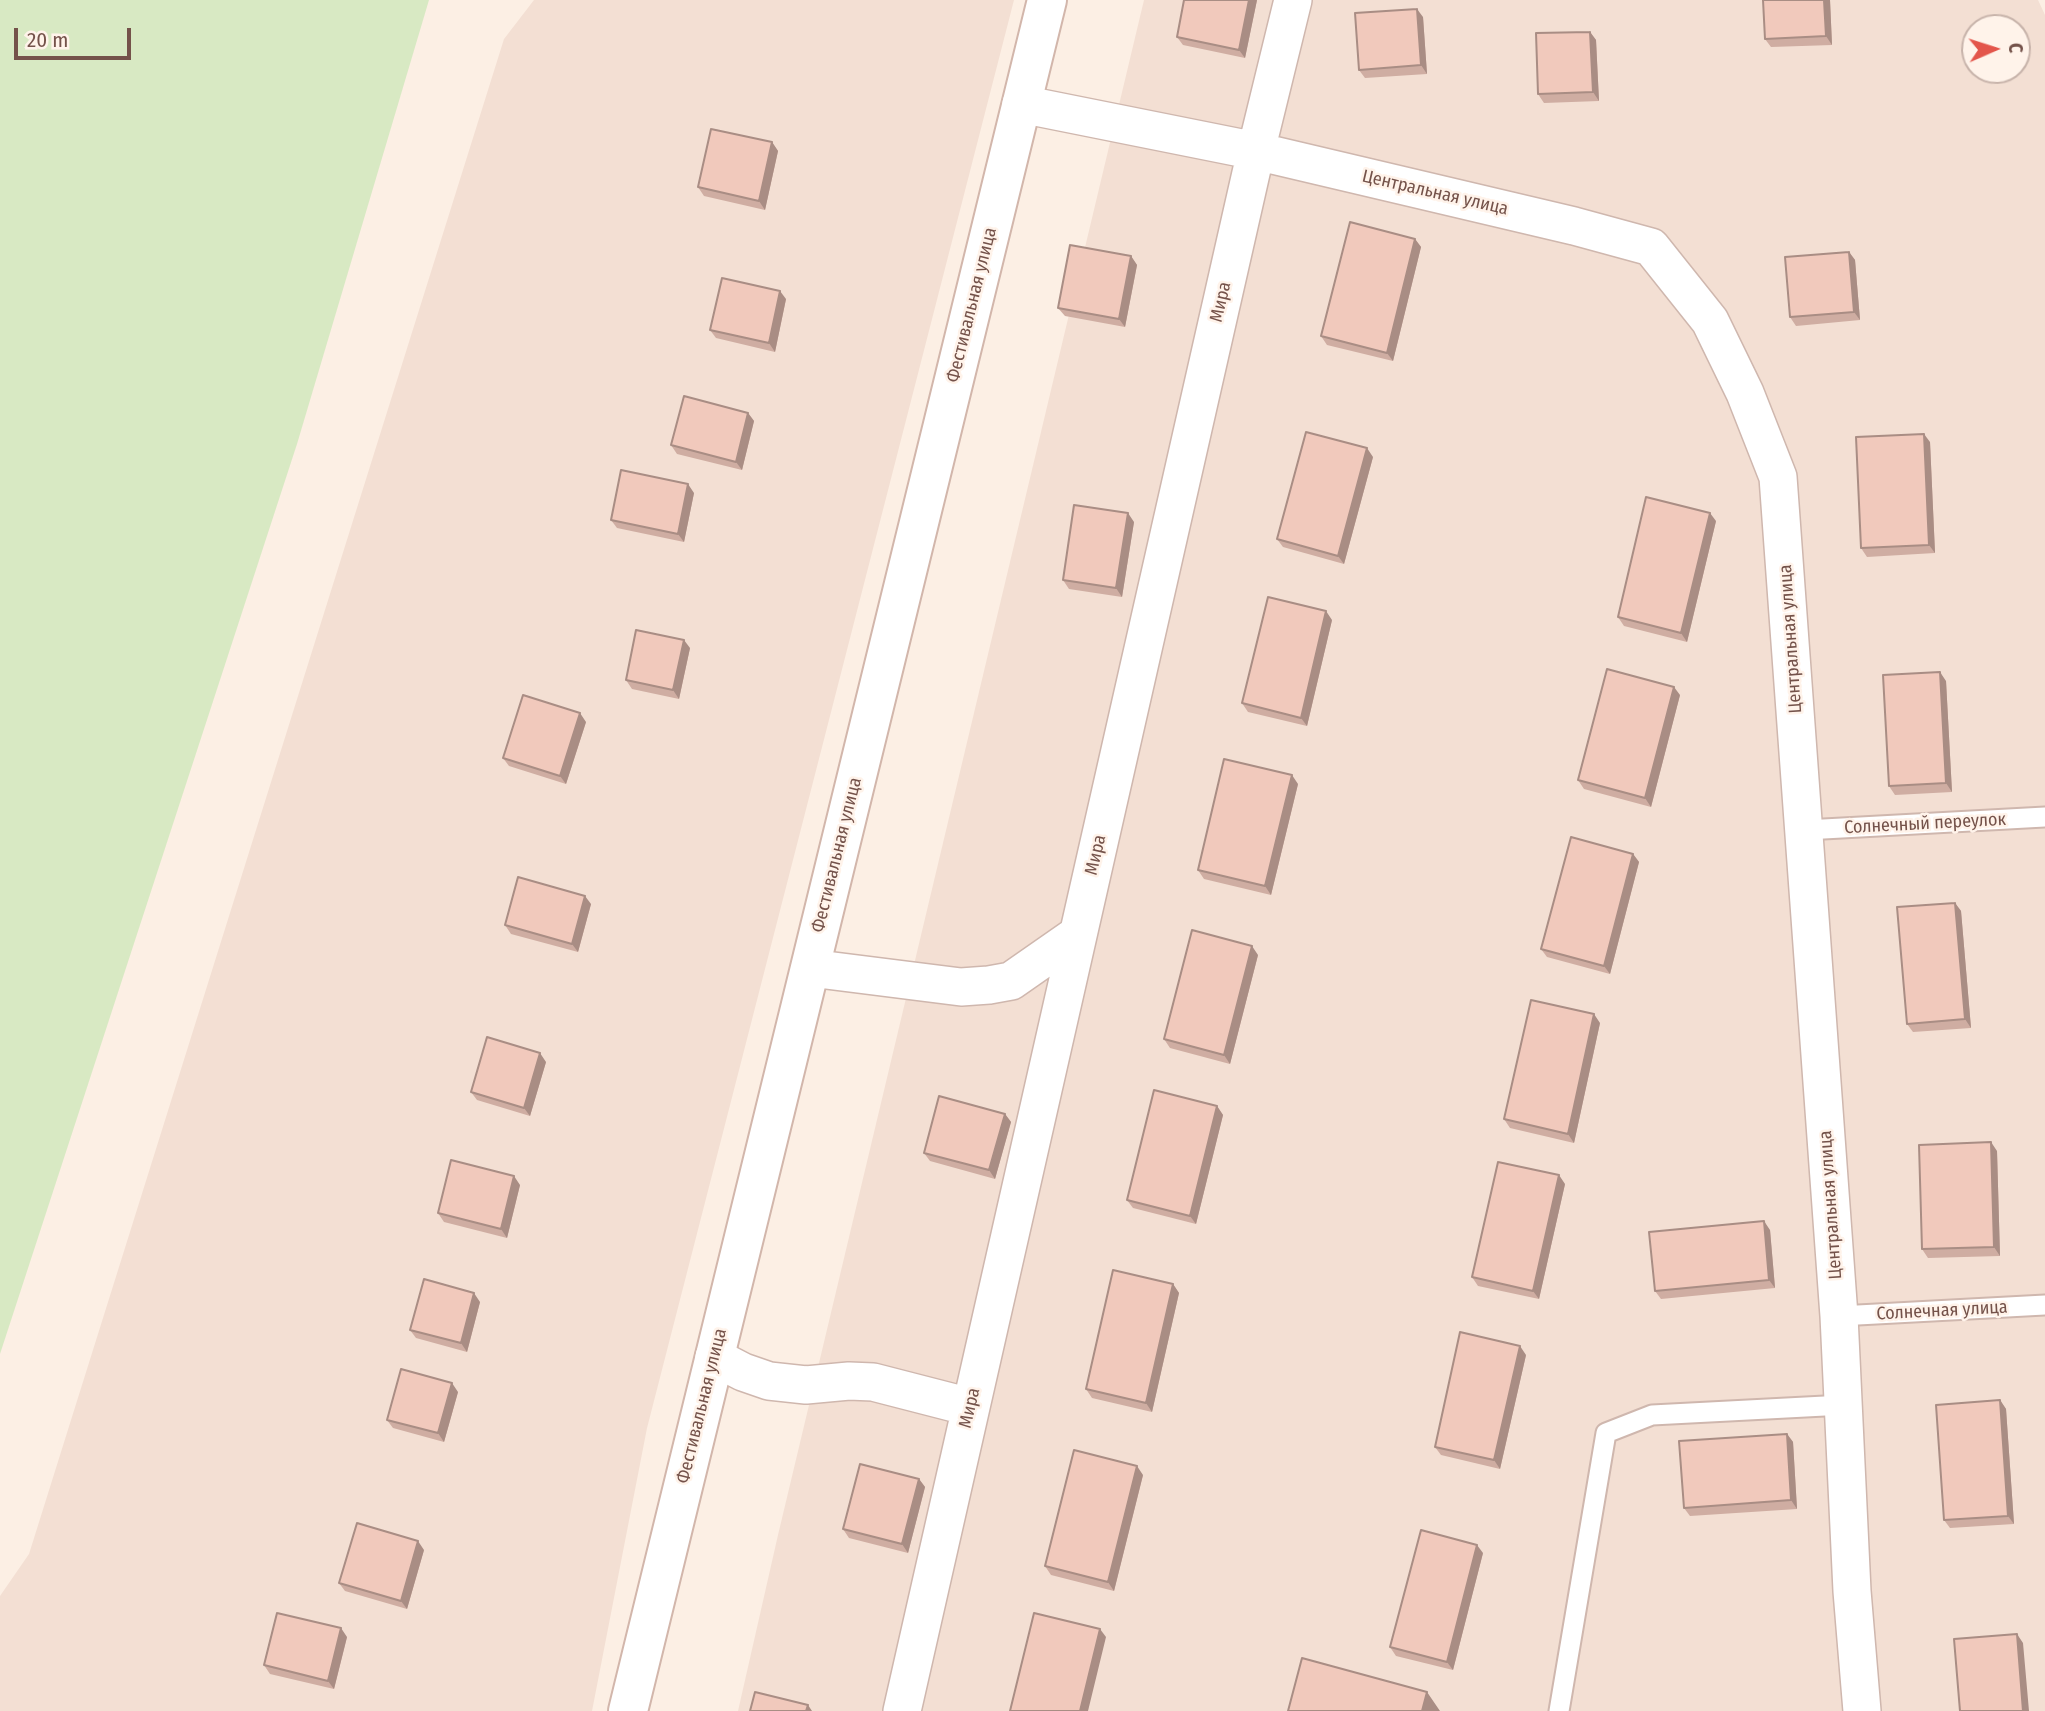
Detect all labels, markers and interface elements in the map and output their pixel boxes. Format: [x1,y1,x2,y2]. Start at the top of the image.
scale bar [18,14,135,58]
north arrow [1961,14,2031,84]
text: 20 m [27,27,68,53]
text: С [2004,42,2027,54]
street label: Центральная улица [1360,166,1510,220]
street label: Фестивальная улица [942,225,1002,385]
street label: Мира [1206,280,1236,324]
street label: Центральная улица [1775,564,1807,714]
street label: Фестивальная улица [807,775,867,935]
street label: Солнечный переулок [1844,809,2006,839]
street label: Мира [1081,833,1111,877]
street label: Центральная улица [1815,1130,1847,1280]
street label: Солнечная улица [1876,1297,2008,1325]
street label: Фестивальная улица [672,1326,732,1486]
street label: Мира [955,1386,985,1430]

